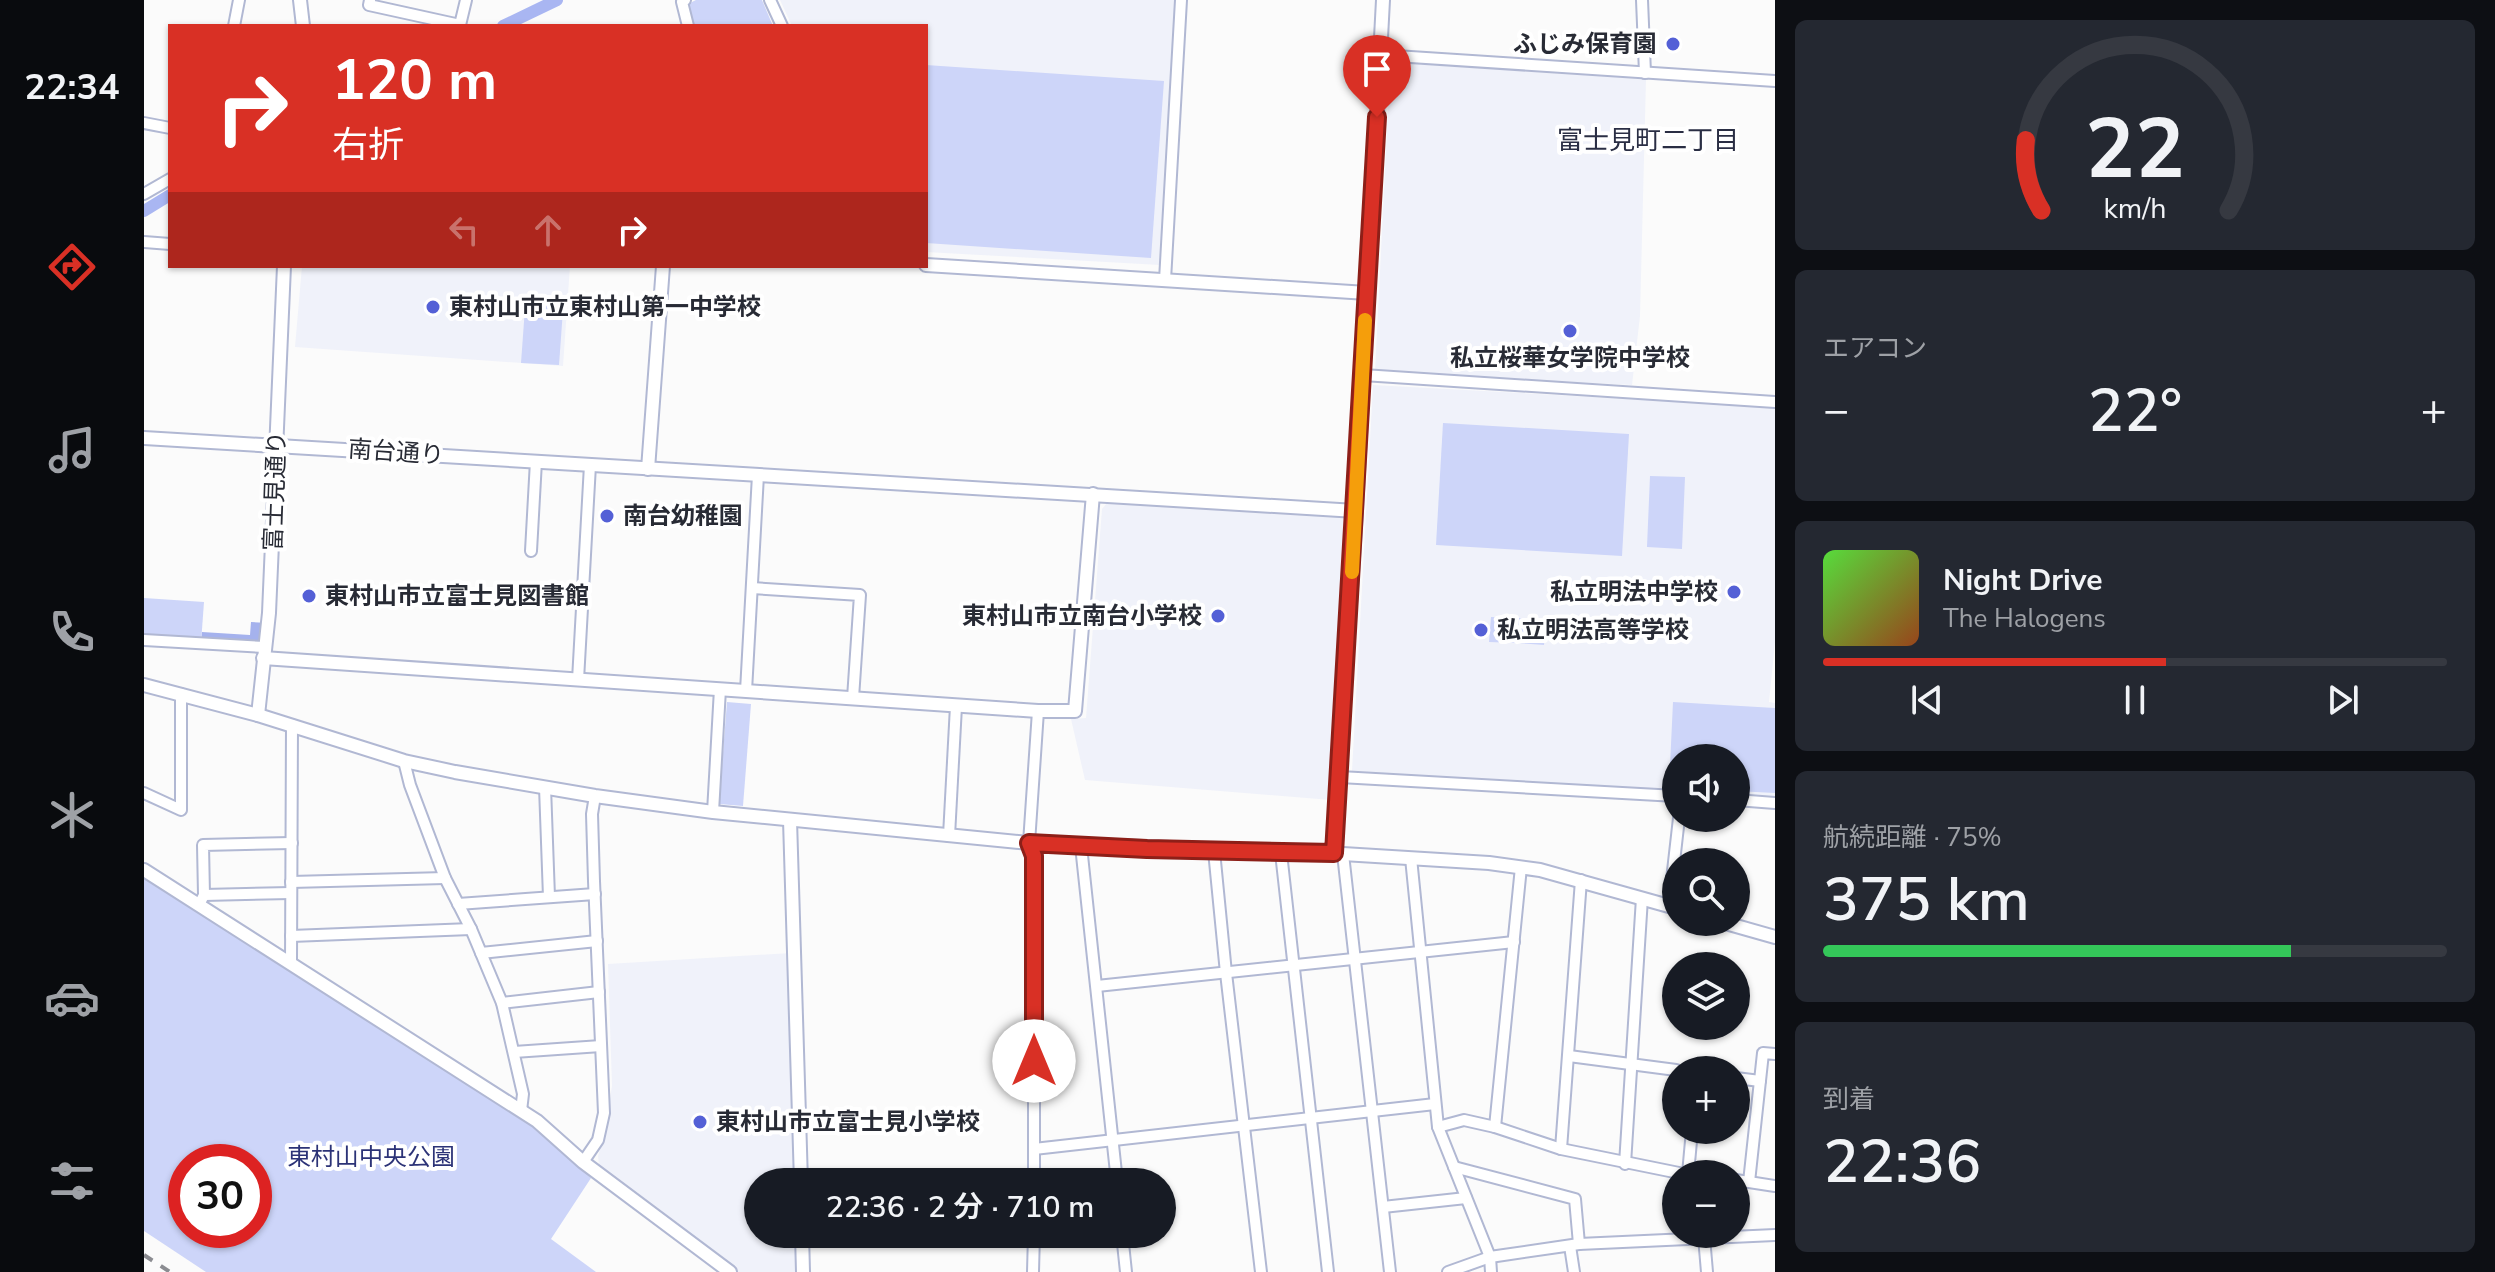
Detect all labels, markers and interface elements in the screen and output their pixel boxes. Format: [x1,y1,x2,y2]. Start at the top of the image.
place label: ふじみ保育園 [1513,28,1657,60]
pin [1343,35,1411,117]
marker: ふじみ保育園 [1664,35,1682,53]
text: 120 m [332,42,497,119]
icon: arrive [1355,47,1399,91]
icon: right [200,56,304,160]
text: 22:34 [24,63,120,112]
text: 22 [2085,93,2185,206]
text: 右折 [332,121,404,170]
district label: 富士見町二丁目 [1557,123,1739,158]
text: km/h [2104,189,2166,228]
icon: left [442,208,486,252]
icon: ahead [526,208,570,252]
icon: right [610,208,654,252]
icon: directions [44,239,100,295]
place label: 東村山市立東村山第一中学校 [449,291,761,323]
marker: 東村山市立東村山第一中学校 [424,298,442,316]
marker: 私立桜華女学院中学校 [1561,322,1579,340]
text: エアコン [1823,331,1927,366]
place label: 私立桜華女学院中学校 [1450,342,1690,374]
text: 22° [2088,370,2182,452]
text: − [1823,381,1849,441]
text: + [2421,381,2447,441]
icon: music [44,422,100,478]
street label: 富士見通り [257,430,293,552]
street label: 南台通り [347,433,445,471]
place label: 南台幼稚園 [623,500,743,532]
marker: 南台幼稚園 [598,507,616,525]
text: Night Drive [1943,560,2102,601]
place label: 私立明法中学校 [1550,576,1718,608]
place label: 東村山市立富士見図書館 [325,580,589,612]
marker: 私立明法中学校 [1725,583,1743,601]
marker: 東村山市立富士見図書館 [300,587,318,605]
place label: 東村山市立南台小学校 [962,600,1202,632]
text: The Halogens [1943,601,2106,636]
icon: phone [44,604,100,660]
marker: 東村山市立南台小学校 [1209,607,1227,625]
place label: 私立明法高等学校 [1497,614,1689,646]
marker: 私立明法高等学校 [1472,621,1490,639]
icon: previous [1905,678,1949,722]
icon: pause [2113,678,2157,722]
icon: next [2321,678,2365,722]
map controls [1662,744,1750,1248]
button: sound [1662,744,1750,832]
icon: climate [44,787,100,843]
text: 航続距離 · 75% [1823,820,2002,855]
button: search [1662,848,1750,936]
text: 375 km [1823,859,2030,941]
button: layers [1662,952,1750,1040]
icon: car [44,970,100,1026]
position arrow [992,1019,1076,1103]
button: + [1662,1056,1750,1144]
text: 到着 [1823,1082,1875,1117]
place label: 東村山市立富士見小学校 [716,1106,980,1138]
marker: 東村山市立富士見小学校 [691,1113,709,1131]
text: 22:36 [1823,1121,1981,1203]
park label: 東村山中央公園 [287,1141,455,1173]
speed limit sign: 30 [168,1144,272,1248]
icon: filters [44,1153,100,1209]
button: − [1662,1160,1750,1248]
text: 22:36 · 2 分 · 710 m [826,1187,1094,1228]

